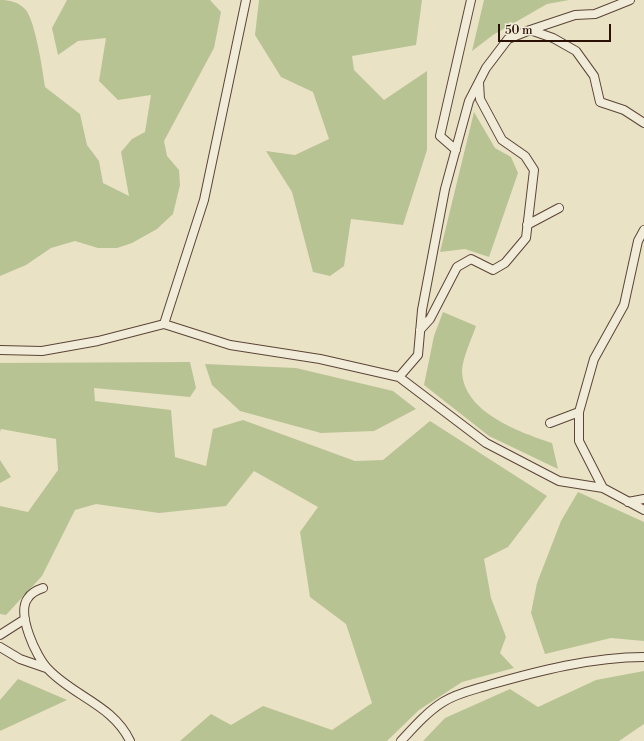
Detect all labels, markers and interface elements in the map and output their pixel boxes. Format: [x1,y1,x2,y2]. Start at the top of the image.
scale bar [500,16,613,42]
text: 50 m [505,23,533,38]

